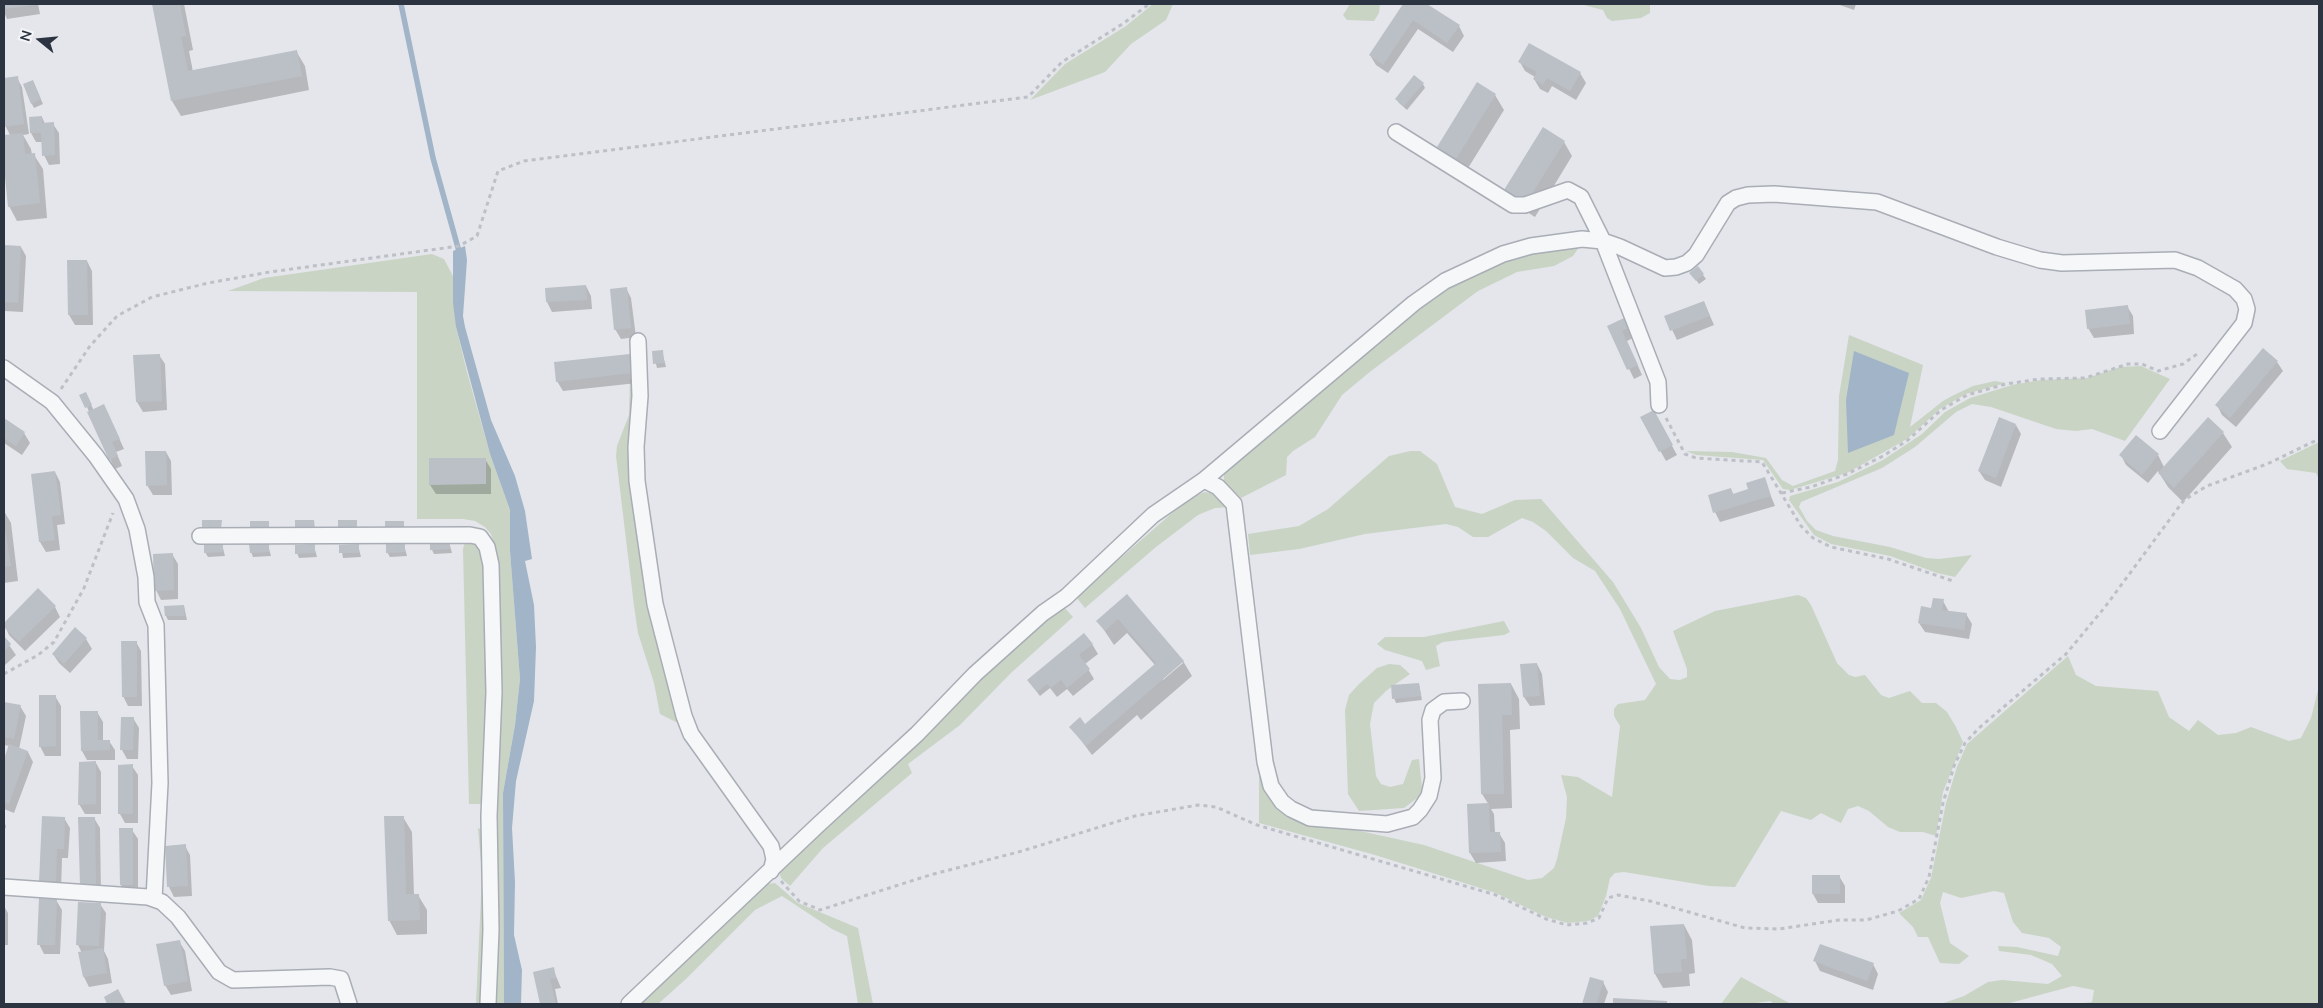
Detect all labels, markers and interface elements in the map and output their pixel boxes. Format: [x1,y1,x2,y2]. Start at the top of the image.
north arrow [15,15,65,65]
text: N [16,28,36,43]

